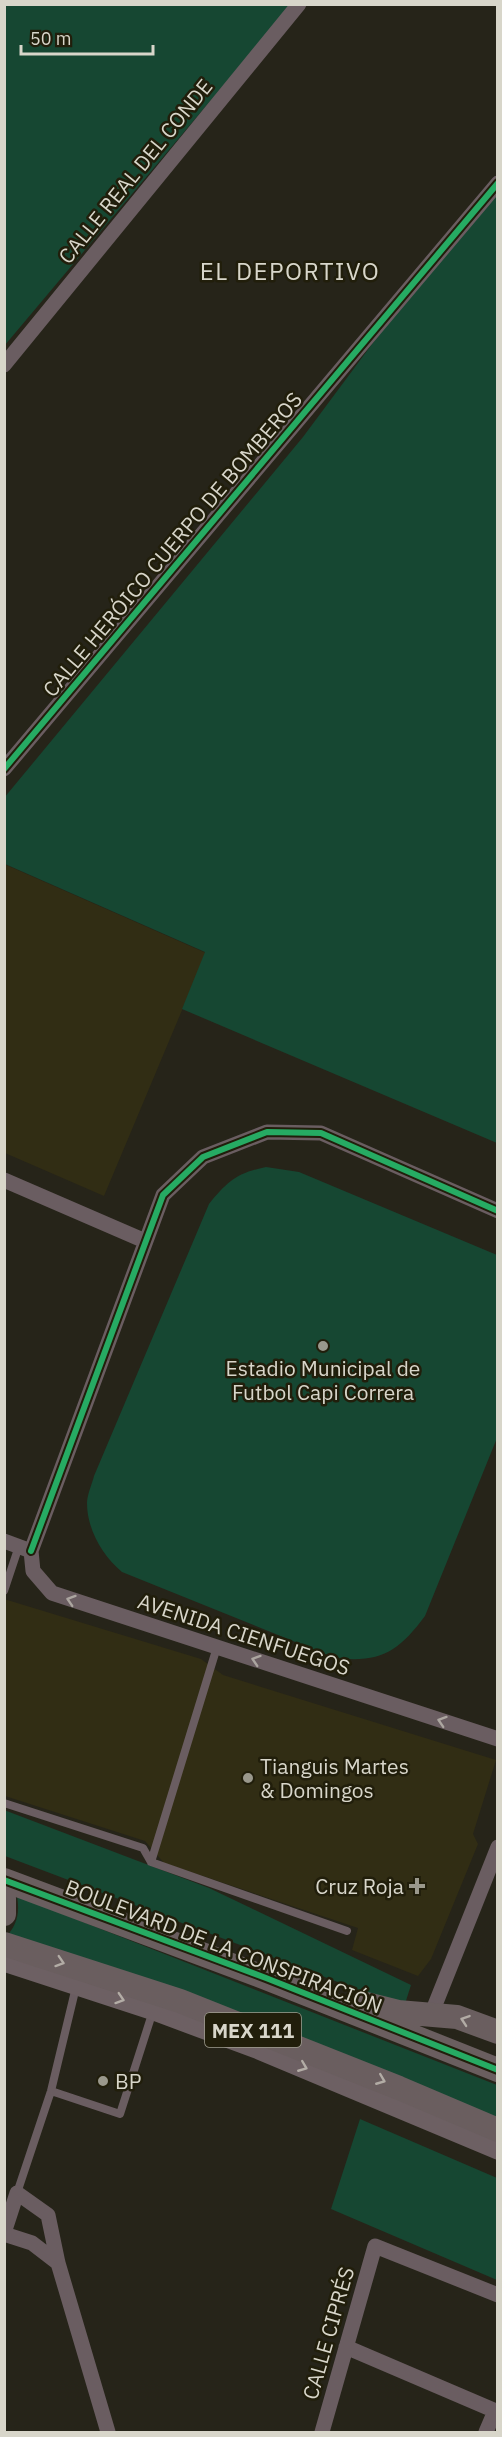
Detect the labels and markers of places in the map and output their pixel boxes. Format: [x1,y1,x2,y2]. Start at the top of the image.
marker: Estadio Municipal de Futbol Capi Correra [316,1339,330,1353]
place label: Estadio Municipal de Futbol Capi Correra [226,1354,420,1406]
place label: Tianguis Martes & Domingos [260,1752,409,1804]
marker: Tianguis Martes & Domingos [241,1771,255,1785]
place label: Cruz Roja [315,1872,404,1900]
marker: Cruz Roja [408,1877,426,1895]
place label: BP [115,2067,141,2095]
marker: BP [96,2074,110,2088]

